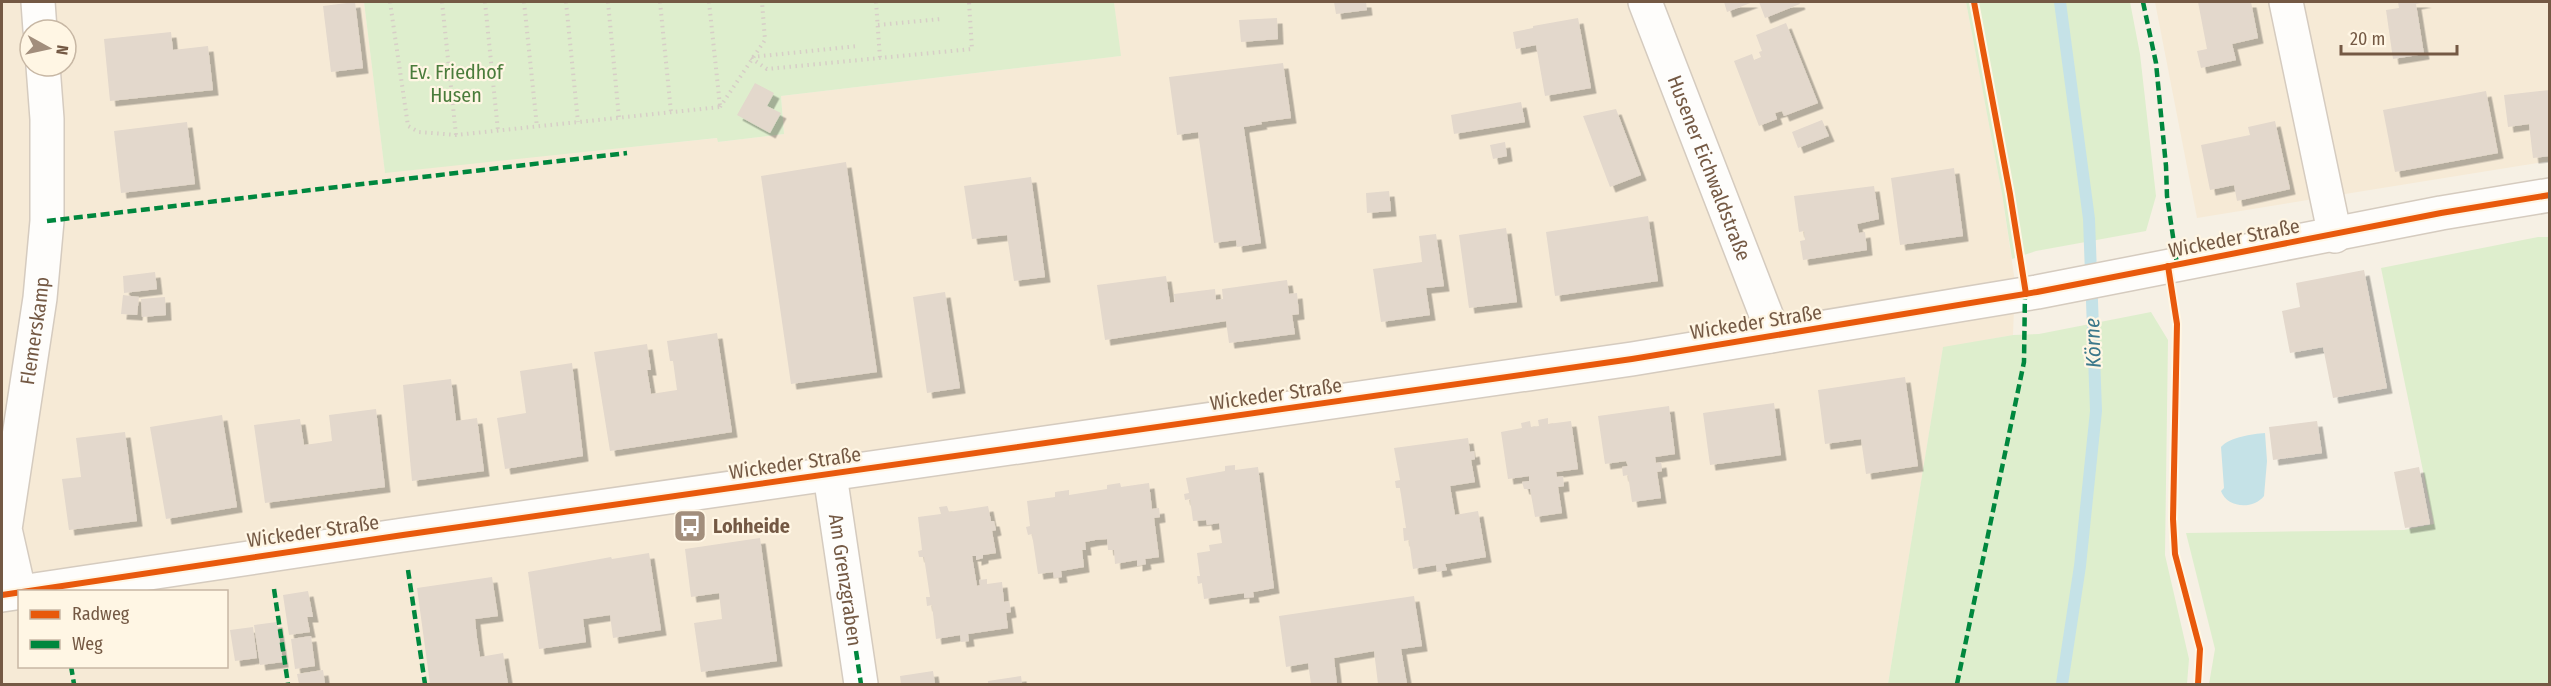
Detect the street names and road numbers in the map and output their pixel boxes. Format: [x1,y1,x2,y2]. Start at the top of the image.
street label: Husener Eichwaldstraße [1663,72,1756,264]
street label: Wickeder Straße [2166,214,2302,262]
street label: Flemerskamp [15,276,54,387]
street label: Wickeder Straße [1688,300,1824,344]
street label: Wickeder Straße [1208,373,1344,415]
street label: Wickeder Straße [727,442,863,484]
street label: Wickeder Straße [245,510,381,552]
street label: Am Grenzgraben [824,512,867,648]

